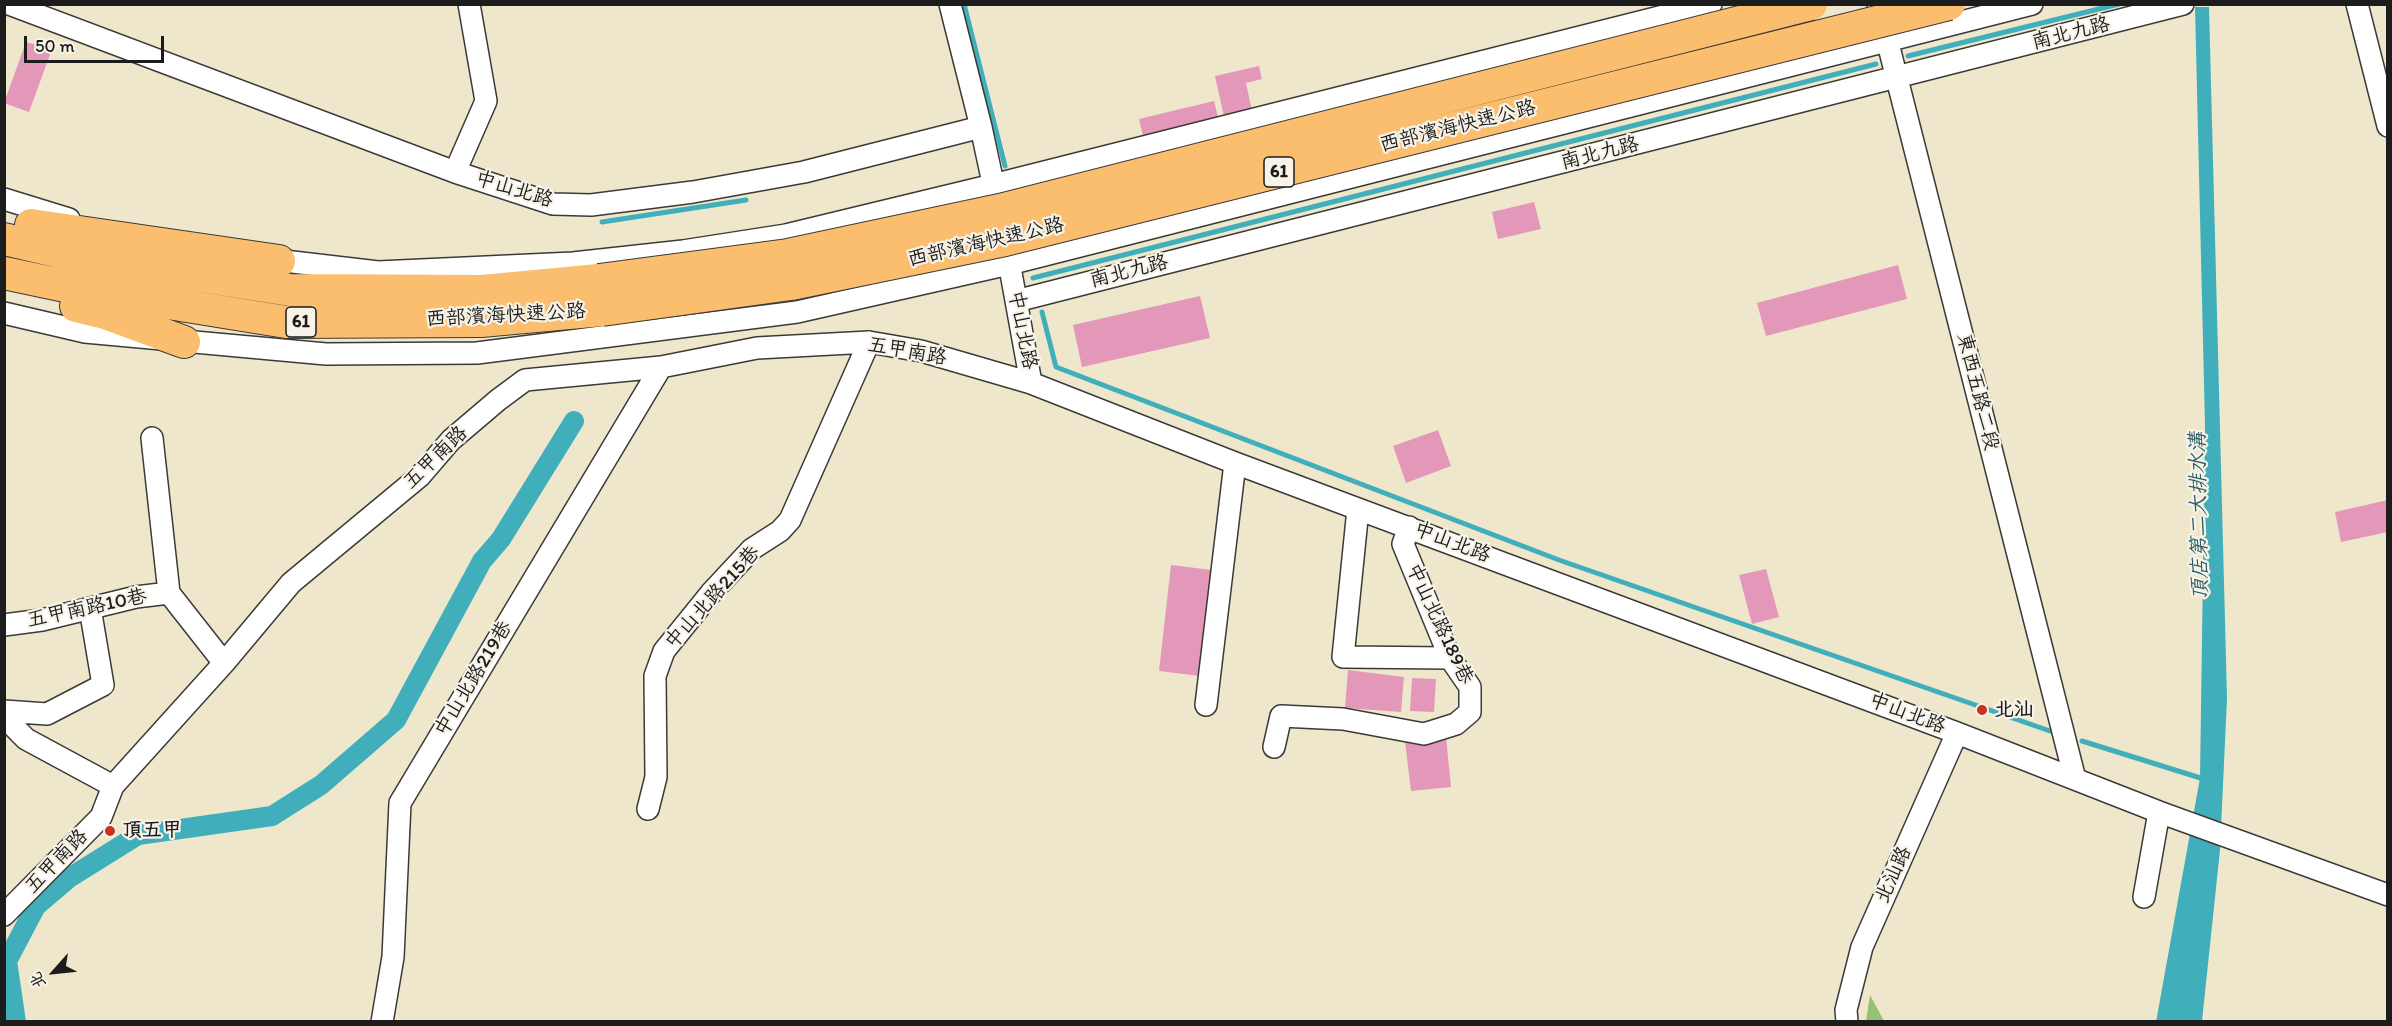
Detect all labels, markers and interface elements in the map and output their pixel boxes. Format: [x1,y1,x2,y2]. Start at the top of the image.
street label: 南北九路 [2029,13,2113,55]
scale bar [27,24,166,62]
text: 50 m [35,35,75,57]
street label: 西部濱海快速公路 [1377,96,1539,158]
street label: 南北九路 [1558,133,1642,175]
road number: 61 [1264,157,1294,187]
street label: 中山北路 [472,167,556,213]
street label: 西部濱海快速公路 [905,213,1067,273]
street label: 南北九路 [1087,251,1171,293]
street label: 中山北路 [1003,288,1041,372]
street label: 西部濱海快速公路 [425,300,587,332]
road number: 61 [286,307,316,337]
street label: 東西五路二段 [1951,331,2003,453]
street label: 五甲南路 [866,333,948,371]
street label: 五甲南路 [399,422,473,494]
water label: 頂店第二大排水溝 [2186,432,2214,600]
street label: 中山北路 [1410,517,1494,569]
street label: 中山北路215巷 [660,542,766,654]
street label: 中山北路189巷 [1401,560,1477,688]
street label: 五甲南路10巷 [25,585,149,633]
street label: 中山北路219巷 [430,617,518,741]
street label: 中山北路 [1865,688,1949,740]
place label: 北汕 [1994,698,2034,722]
marker: 北汕 [1975,703,1989,717]
place label: 頂五甲 [122,819,182,843]
marker: 頂五甲 [103,824,117,838]
street label: 五甲南路 [21,825,93,899]
street label: 北汕路 [1871,843,1917,907]
north arrow [24,942,84,1002]
text: 北 [25,969,50,992]

